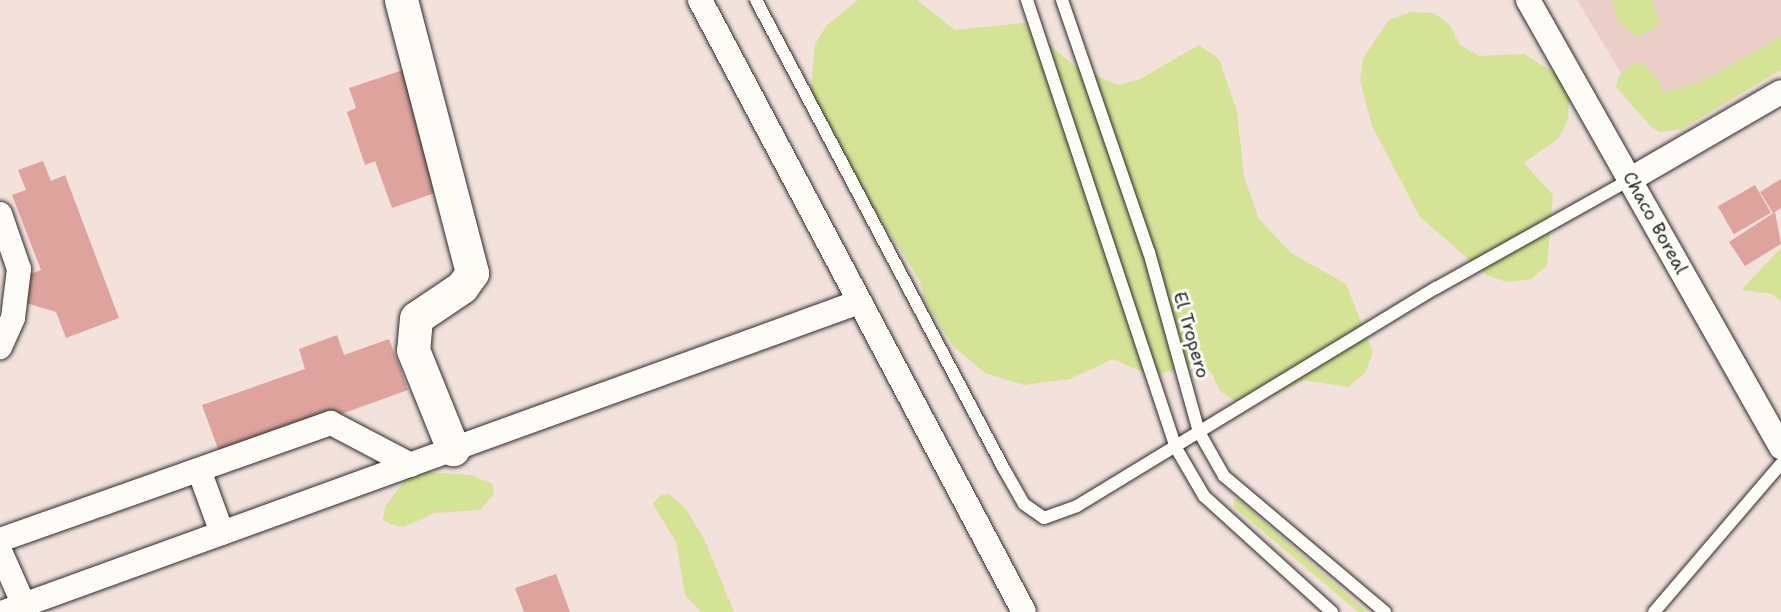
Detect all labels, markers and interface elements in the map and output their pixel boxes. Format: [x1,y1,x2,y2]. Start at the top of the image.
street label: Chaco Boreal [1618,168,1692,278]
street label: El Tropero [1168,289,1214,381]

